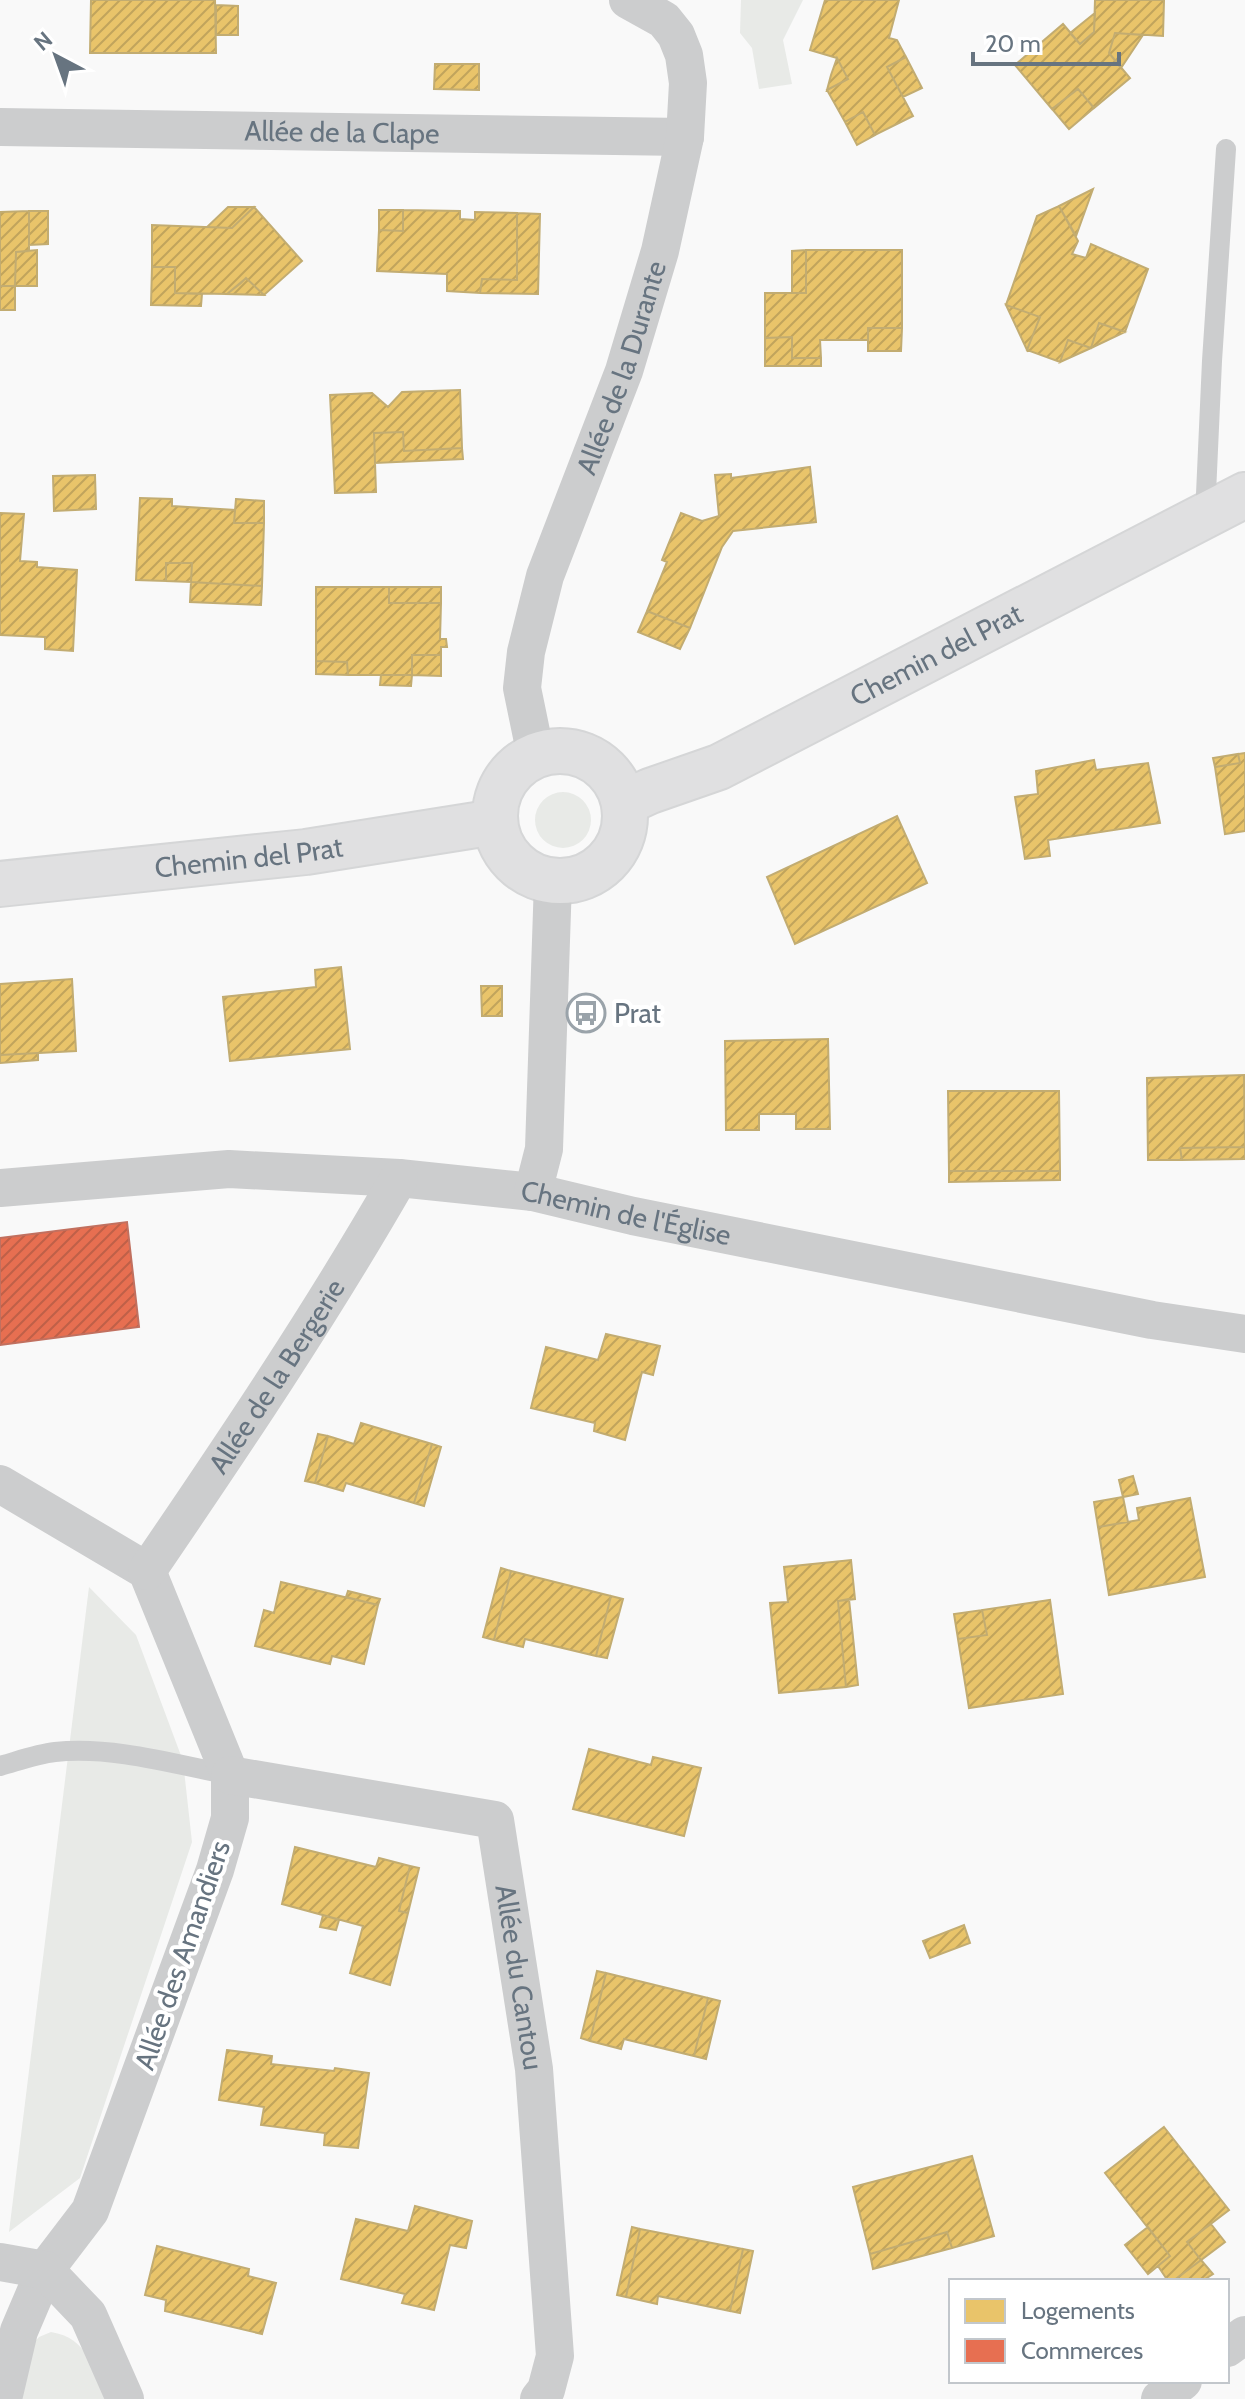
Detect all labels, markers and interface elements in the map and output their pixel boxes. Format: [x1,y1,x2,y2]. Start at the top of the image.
north arrow [16,16,96,96]
scale bar [973,16,1119,66]
text: N [28,26,58,57]
text: 20 m [985,29,1041,58]
street label: Allée de la Clape [244,114,440,150]
street label: Allée de la Durante [569,257,673,479]
street label: Chemin del Prat [844,596,1028,713]
street label: Chemin del Prat [153,829,345,885]
bus stop icon: Prat [565,992,607,1034]
place label: Prat [614,996,661,1030]
street label: Chemin de l'Église [519,1174,734,1252]
street label: Allée de la Bergerie [201,1273,352,1480]
street label: Allée des Amandiers [127,1836,237,2074]
street label: Allée du Cantou [488,1882,551,2072]
legend [949,2279,1229,2383]
text: Logements [1021,2296,1135,2325]
text: Commerces [1021,2336,1143,2365]

